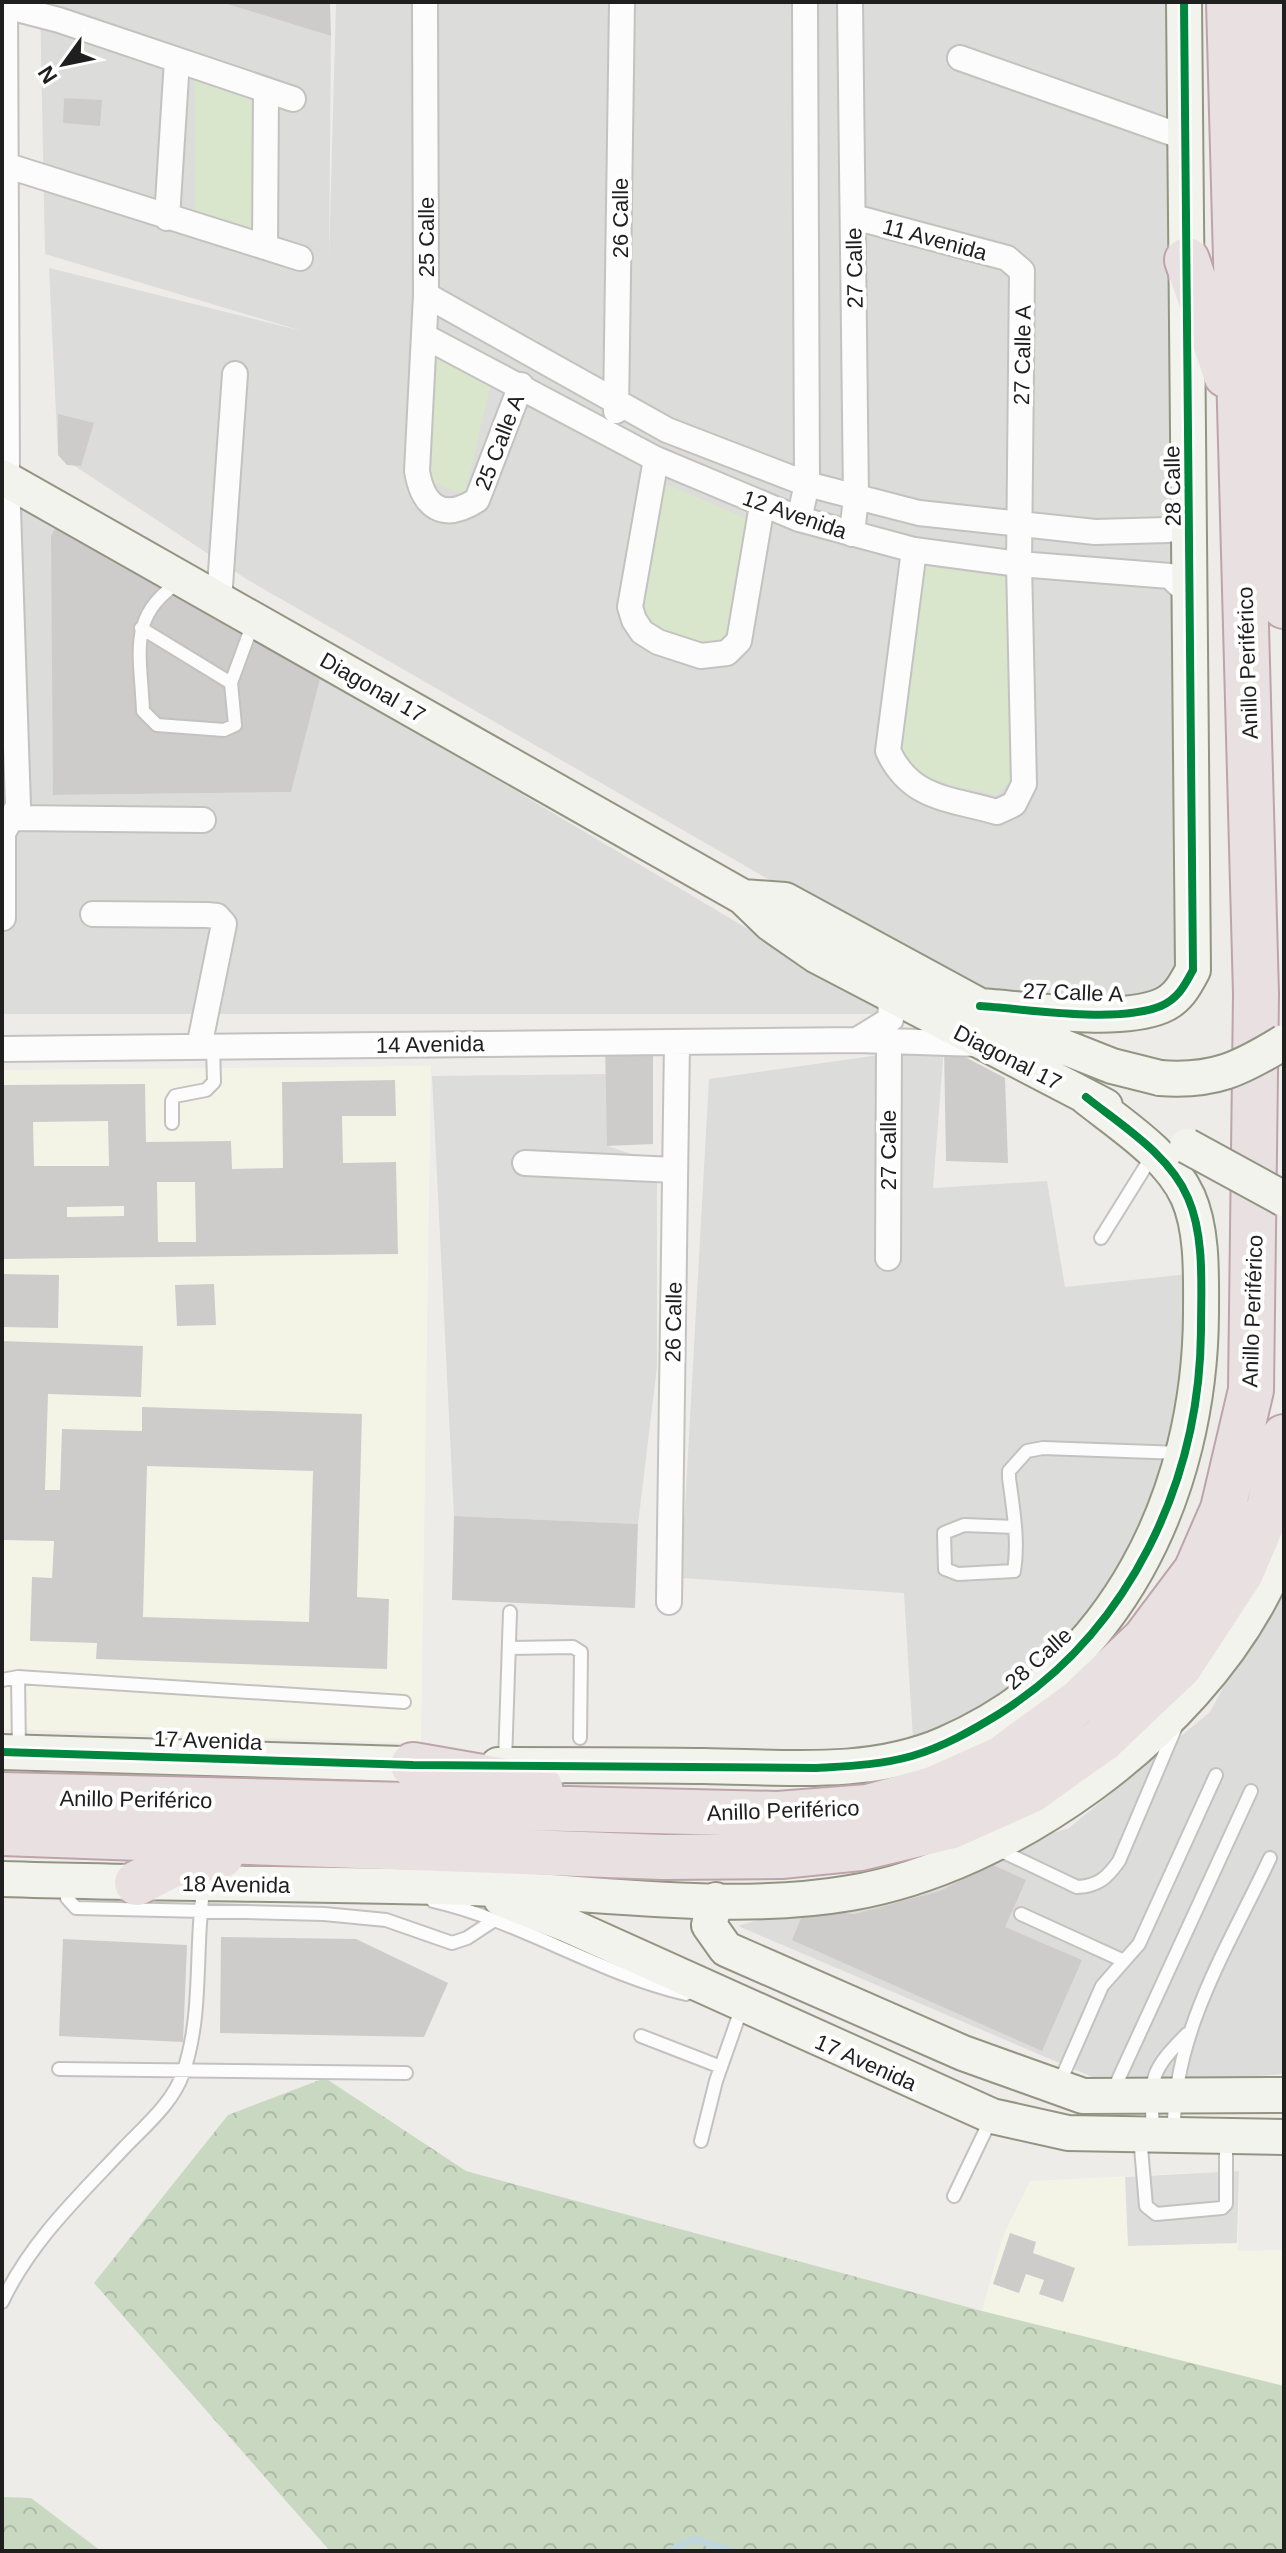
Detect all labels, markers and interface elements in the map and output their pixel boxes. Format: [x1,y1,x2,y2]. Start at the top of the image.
north arrow [24,24,104,104]
text: N [33,61,62,88]
street label: 26 Calle [608,178,633,258]
street label: 25 Calle [414,197,439,277]
street label: 11 Avenida [880,214,990,266]
street label: 27 Calle [841,227,868,309]
street label: 27 Calle A [1009,304,1036,405]
street label: 25 Calle A [470,391,529,493]
street label: 28 Calle [1159,445,1186,527]
street label: 12 Avenida [739,485,851,544]
street label: Anillo Periférico [1232,586,1263,740]
street label: Diagonal 17 [316,647,430,728]
street label: 27 Calle A [1022,978,1124,1007]
street label: Diagonal 17 [950,1020,1066,1095]
street label: 14 Avenida [376,1031,485,1058]
street label: 27 Calle [876,1110,901,1190]
street label: Anillo Periférico [1237,1234,1268,1388]
street label: 26 Calle [660,1281,687,1363]
street label: 28 Calle [1000,1622,1077,1695]
street label: 17 Avenida [153,1726,263,1755]
street label: Anillo Periférico [59,1786,213,1813]
street label: Anillo Periférico [706,1795,860,1826]
street label: 18 Avenida [182,1871,291,1898]
street label: 17 Avenida [811,2029,921,2096]

